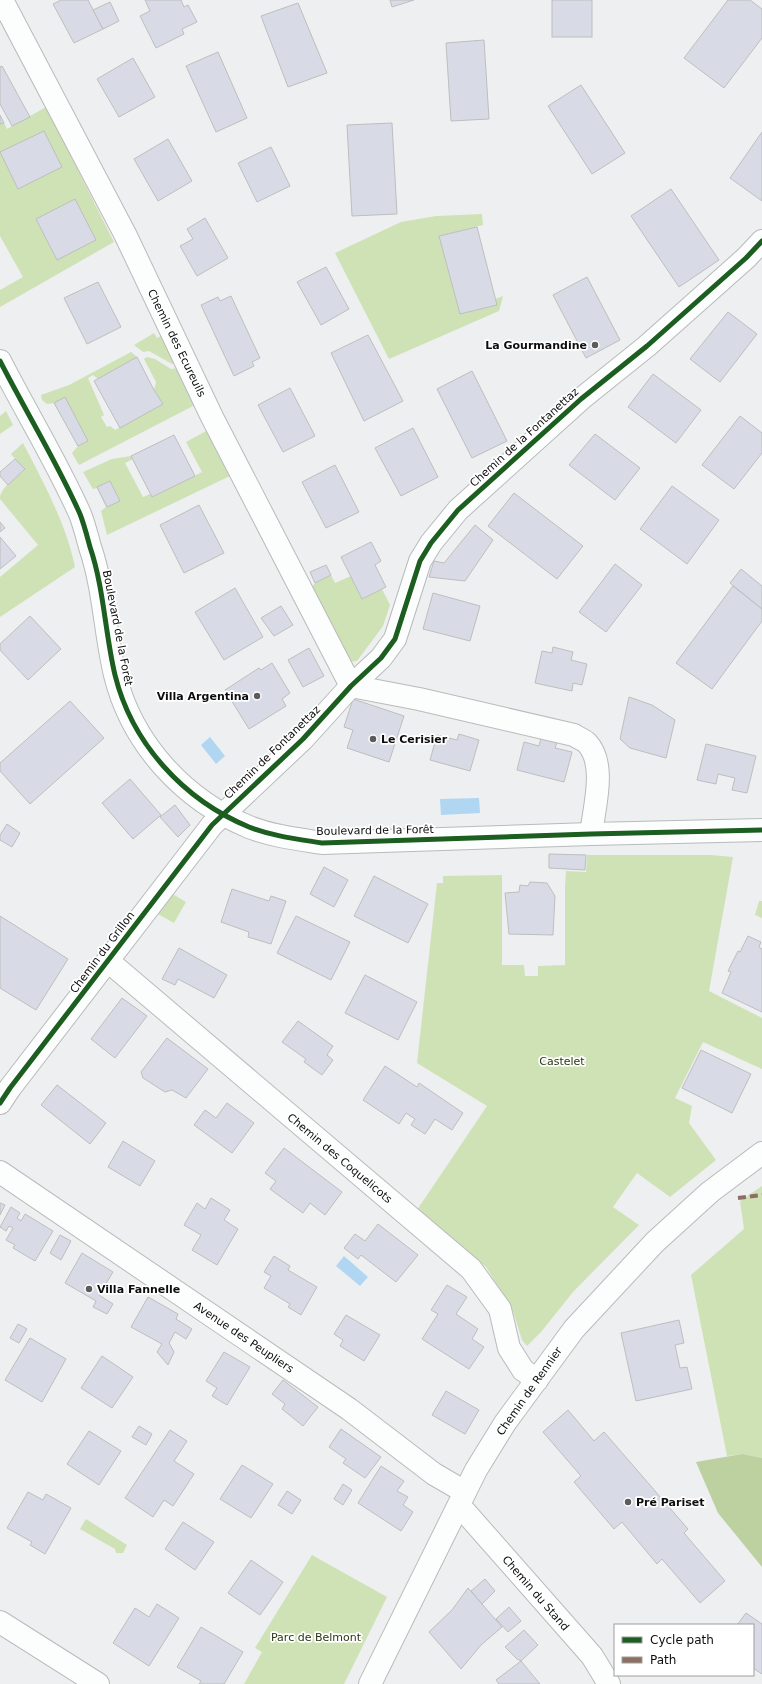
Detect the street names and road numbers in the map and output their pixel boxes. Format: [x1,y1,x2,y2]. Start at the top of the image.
street label: Chemin des Ecureuils [145,287,208,400]
street label: Chemin de la Fontanettaz [467,385,582,490]
street label: Boulevard de la Forêt [100,569,135,688]
street label: Chemin de Fontanettaz [222,703,323,802]
street label: Boulevard de la Forêt [316,823,435,838]
street label: Chemin du Grillon [67,909,137,996]
street label: Chemin des Coquelicots [285,1111,395,1206]
street label: Avenue des Peupliers [191,1299,296,1376]
street label: Chemin de Rennier [494,1344,565,1438]
street label: Chemin du Stand [500,1553,572,1633]

